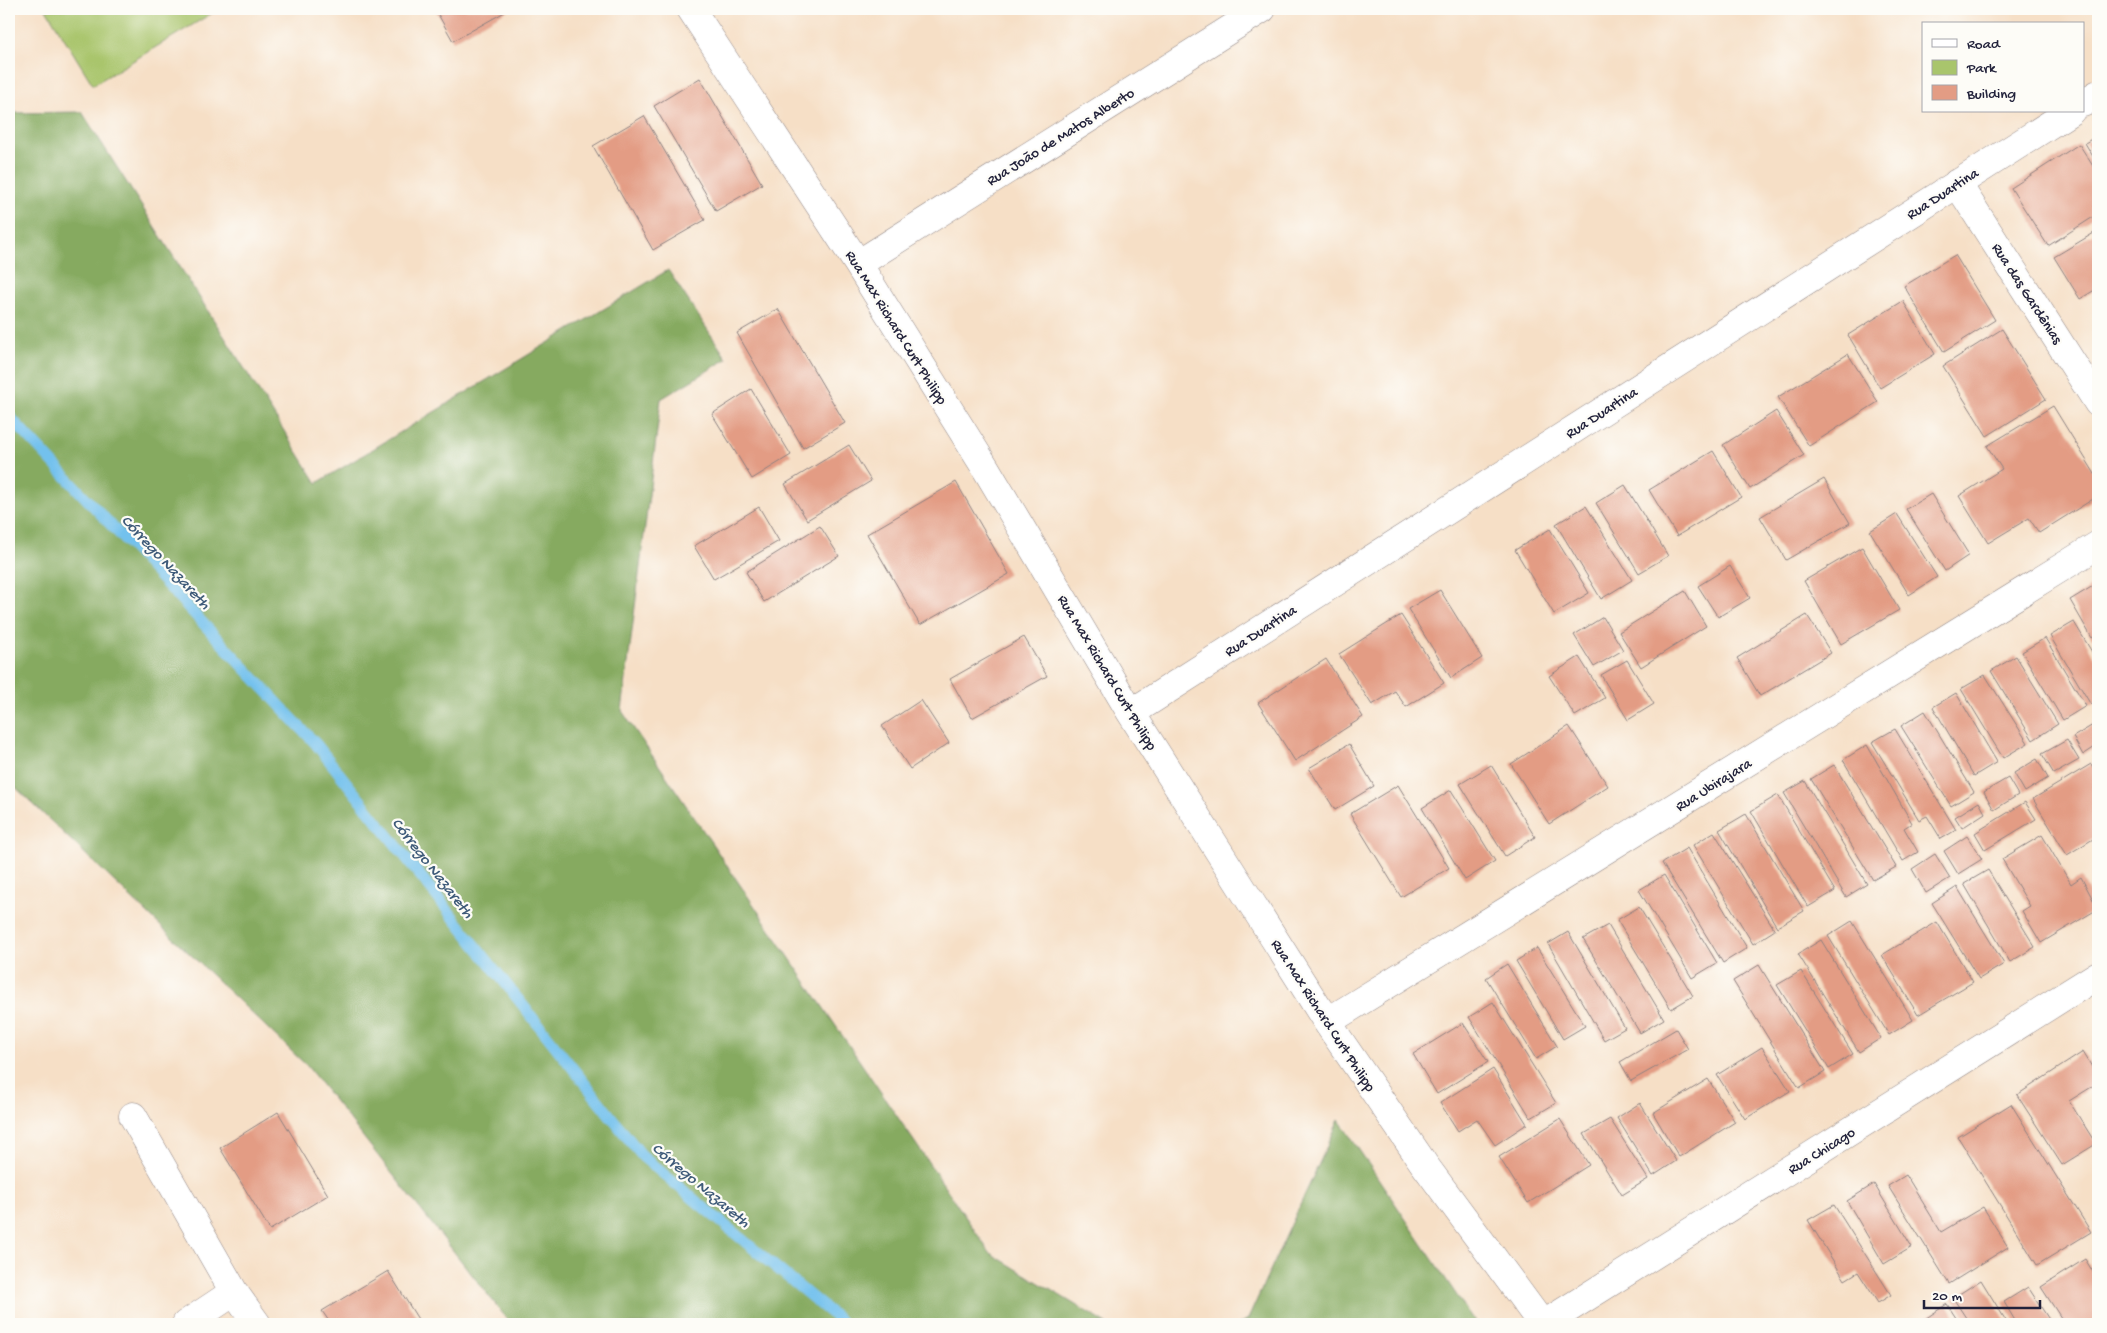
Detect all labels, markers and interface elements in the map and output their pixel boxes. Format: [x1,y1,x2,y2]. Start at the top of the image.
legend [1922,22,2084,112]
text: Road [1967,36,2001,54]
text: Park [1966,60,1997,78]
street label: Rua João de Matos Alberto [984,85,1139,191]
text: Building [1966,86,2016,104]
street label: Rua Duartina [1904,164,1983,225]
street label: Rua das Gardênias [1987,240,2066,348]
street label: Rua Max Richard Curt Philipp [840,248,950,409]
street label: Rua Duartina [1563,383,1642,444]
water label: Córrego Nazareth [116,512,213,615]
street label: Rua Max Richard Curt Philipp [1053,592,1160,755]
street label: Rua Duartina [1222,601,1301,662]
street label: Rua Ubirajara [1673,755,1756,816]
water label: Córrego Nazareth [386,815,477,923]
street label: Rua Max Richard Curt Philipp [1266,936,1379,1096]
street label: Rua Chicago [1785,1124,1859,1179]
water label: Córrego Nazareth [647,1140,753,1233]
scale bar [1924,1278,2041,1310]
text: 20 m [1932,1288,1962,1306]

